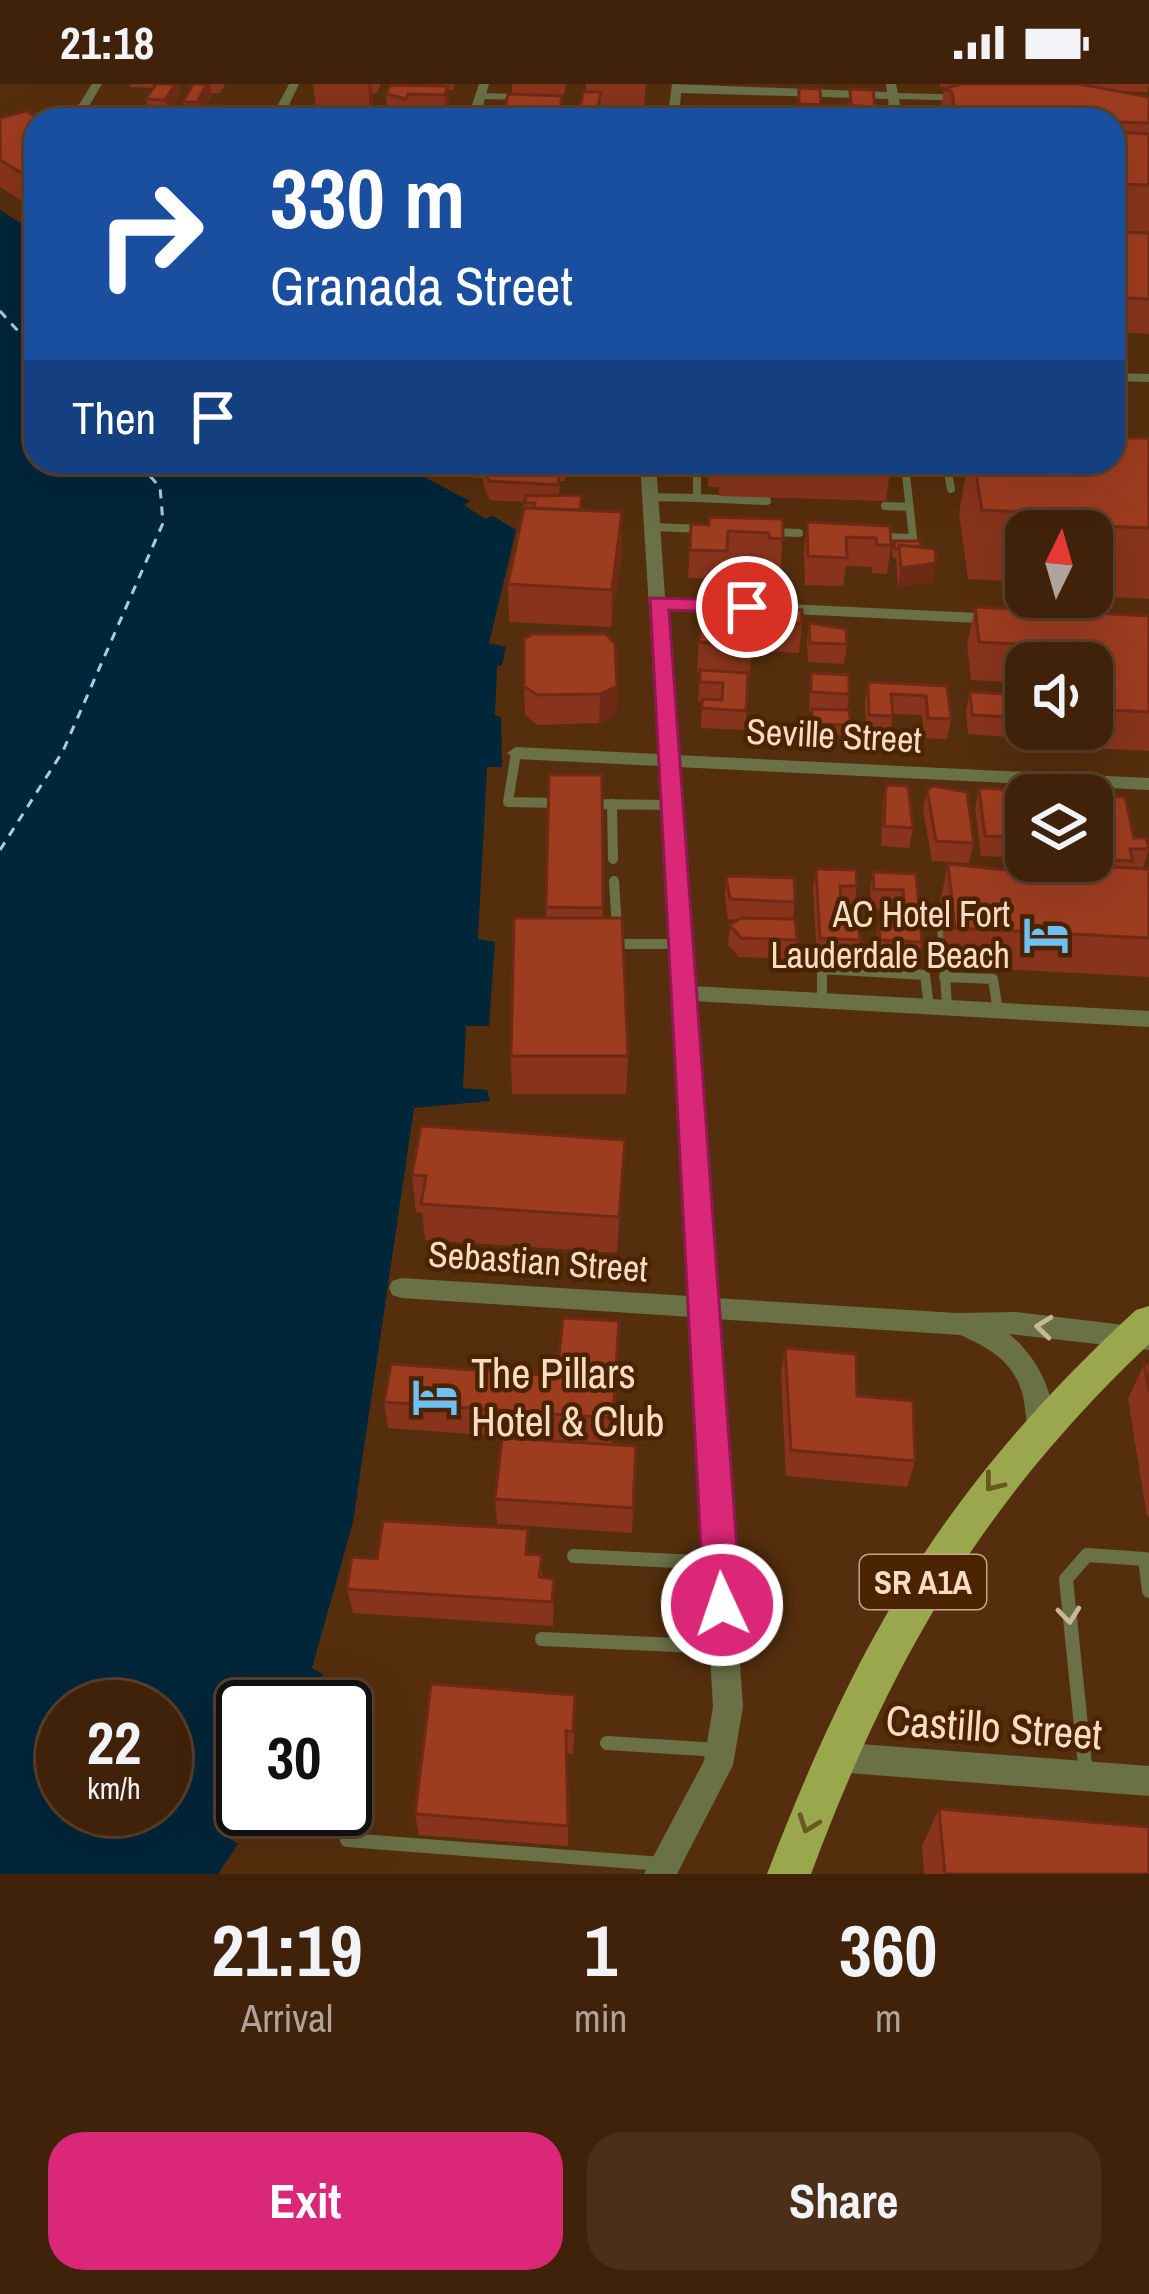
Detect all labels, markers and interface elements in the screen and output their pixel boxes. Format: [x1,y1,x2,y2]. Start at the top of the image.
text: 21:18 [60,12,154,73]
text: 330 m [270,141,465,254]
icon: right [72,156,228,312]
text: Granada Street [270,249,573,322]
icon: arrive [180,384,246,450]
text: Then [72,387,156,448]
north arrow [1005,510,1113,618]
map controls [1005,510,1113,882]
pin [696,556,798,658]
icon: arrive [714,574,780,640]
button: sound [1005,642,1113,750]
street label: Seville Street [745,706,923,764]
button: layers [1005,774,1113,882]
place label: AC Hotel Fort Lauderdale Beach [770,890,1010,979]
hotel icon: AC Hotel Fort Lauderdale Beach [1021,910,1071,960]
street label: Sebastian Street [427,1229,649,1293]
one-way arrow [1034,1314,1054,1340]
place label: The Pillars Hotel & Club [471,1345,664,1449]
hotel icon: The Pillars Hotel & Club [410,1372,460,1422]
one-way arrow [986,1470,1008,1491]
position arrow [659,1542,785,1668]
road number: SR A1A [860,1555,986,1609]
one-way arrow [1056,1606,1081,1625]
speed limit sign: 30 [216,1680,372,1836]
street label: Castillo Street [884,1692,1104,1762]
text: 22 [87,1702,141,1783]
text: km/h [87,1768,141,1808]
one-way arrow [797,1812,822,1833]
text: 21:19 [212,1901,363,1998]
text: 1 [584,1901,617,1998]
text: 360 [839,1901,937,1998]
text: Arrival [241,1992,333,2044]
text: min [574,1992,627,2044]
text: m [875,1992,902,2044]
button: Exit [48,2132,563,2270]
button: Share [587,2132,1101,2270]

